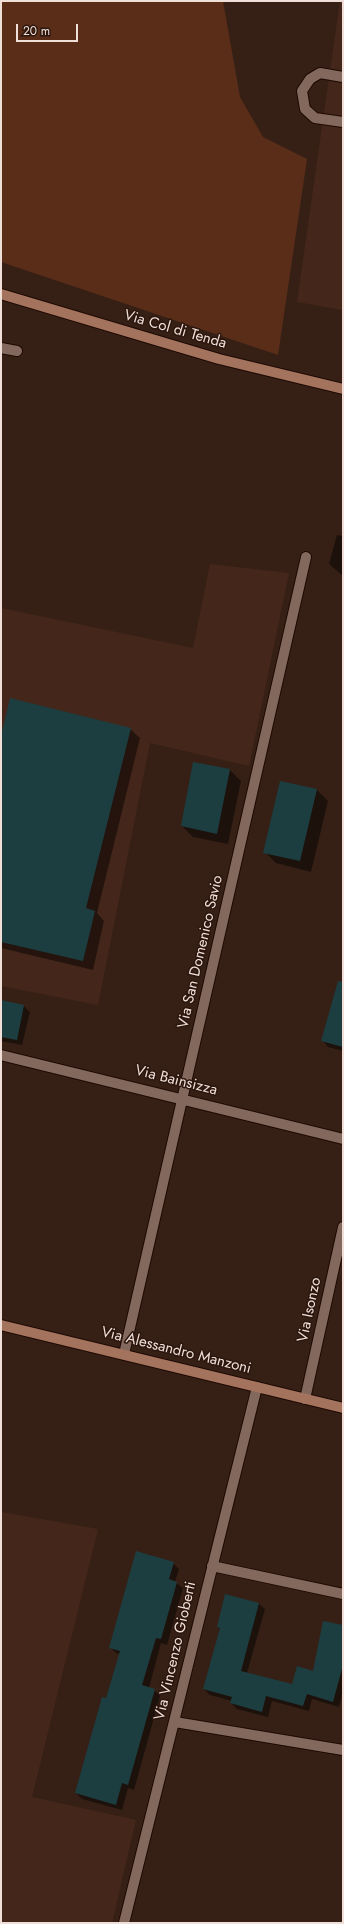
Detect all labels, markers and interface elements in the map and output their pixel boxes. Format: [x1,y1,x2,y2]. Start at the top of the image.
scale bar [18,16,80,42]
text: 20 m [23,22,50,40]
street label: Via Col di Tenda [122,307,228,353]
street label: Via San Domenico Savio [175,874,227,1030]
street label: Via Bainsizza [133,1062,219,1100]
street label: Via Isonzo [294,1276,326,1344]
street label: Via Alessandro Manzoni [99,1324,253,1378]
street label: Via Vincenzo Gioberti [151,1580,201,1722]

